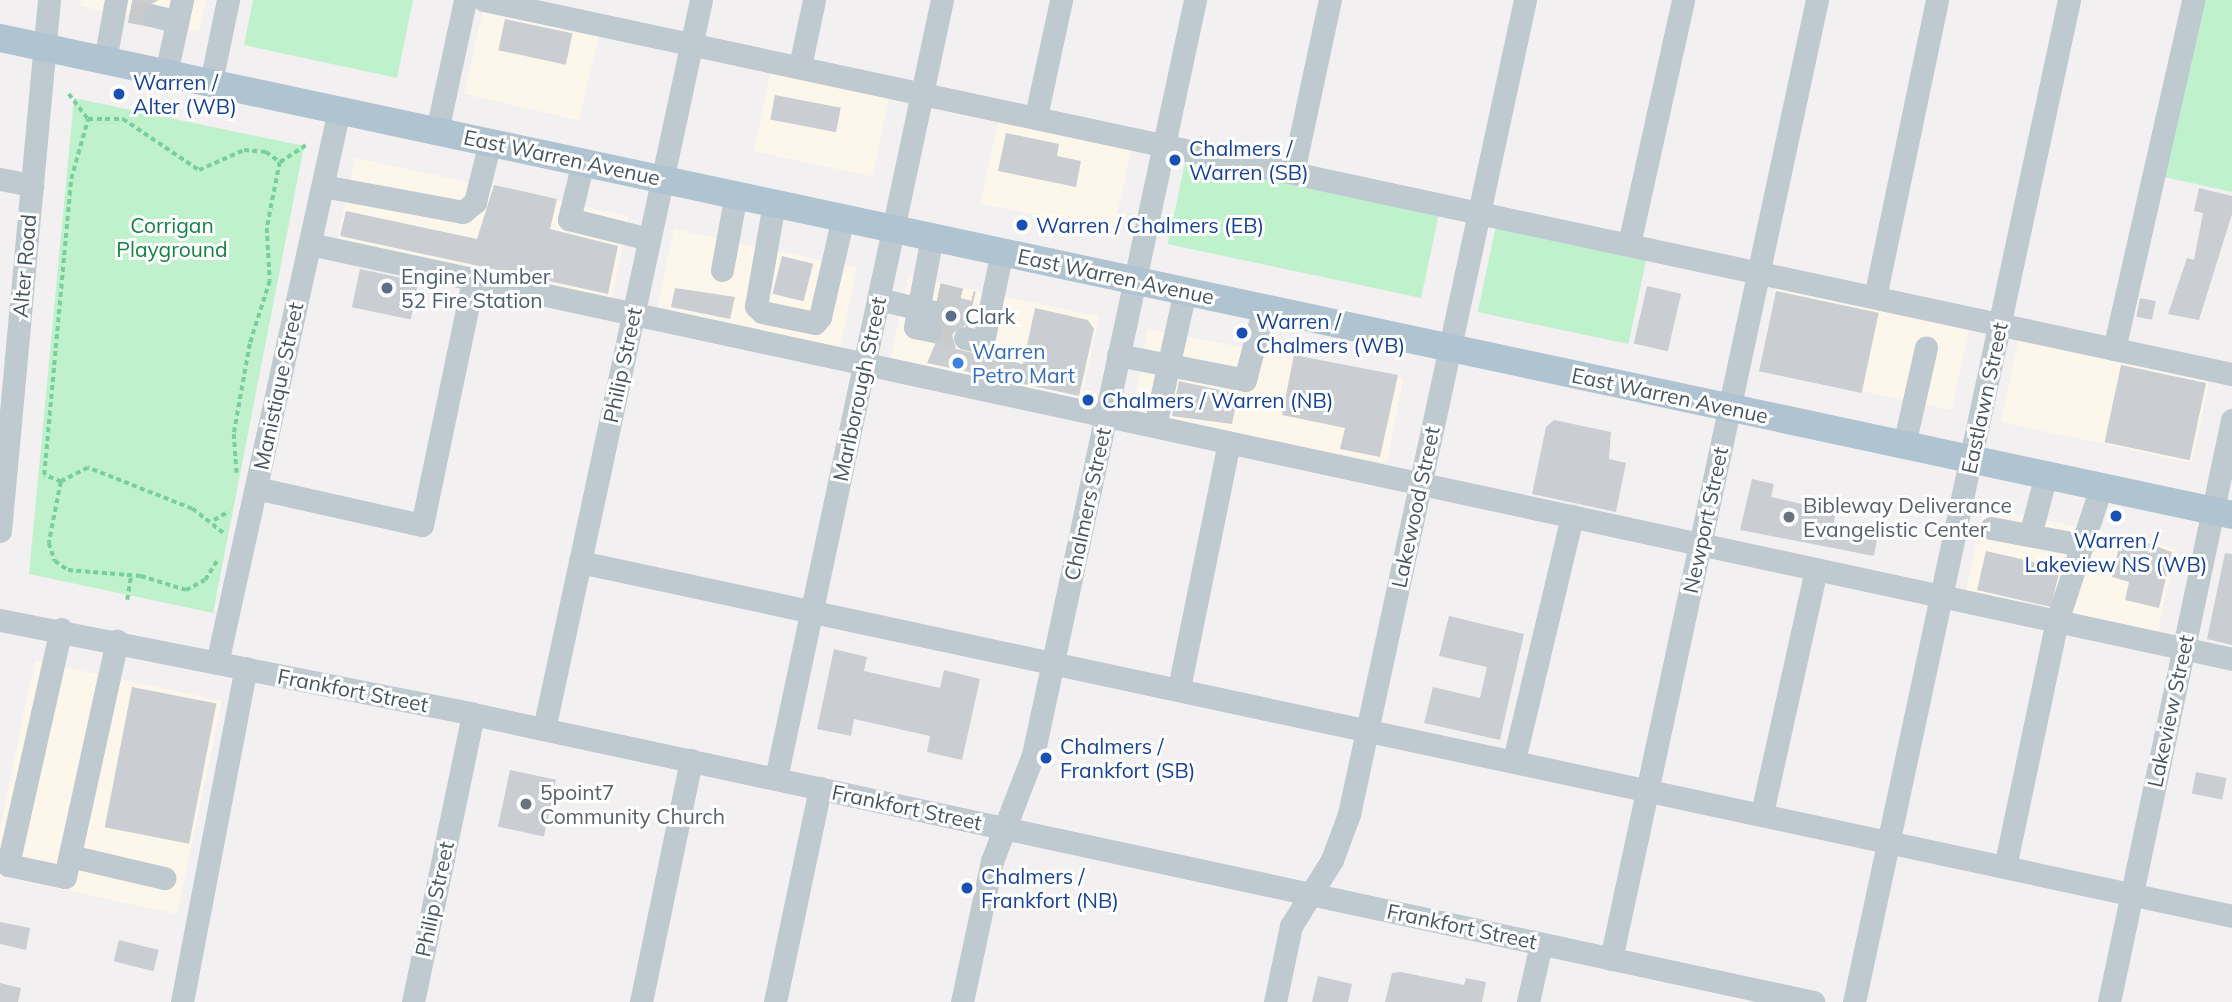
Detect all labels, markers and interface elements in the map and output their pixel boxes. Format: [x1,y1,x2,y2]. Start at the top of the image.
place label: Warren / Alter (WB) [133,69,237,119]
marker: Warren / Alter (WB) [111,86,127,102]
street label: East Warren Avenue [461,124,663,190]
place label: Chalmers / Warren (SB) [1189,135,1309,185]
marker: Chalmers / Warren (SB) [1167,152,1183,168]
park label: Corrigan Playground [116,212,228,262]
place label: Warren / Chalmers (EB) [1036,212,1264,238]
street label: Alter Road [7,213,41,319]
marker: Warren / Chalmers (EB) [1014,217,1030,233]
street label: East Warren Avenue [1015,243,1217,309]
place label: Engine Number 52 Fire Station [401,263,550,313]
marker: Engine Number 52 Fire Station [379,280,395,296]
street label: Marlborough Street [827,294,891,484]
street label: Manistique Street [248,300,308,472]
place label: Clark [965,303,1015,329]
street label: Philip Street [597,305,647,425]
marker: Clark [943,308,959,324]
place label: Warren / Chalmers (WB) [1256,308,1405,358]
street label: Eastlawn Street [1956,320,2012,476]
marker: Warren / Chalmers (WB) [1234,325,1250,341]
place label: Warren Petro Mart [972,338,1075,388]
marker: Warren Petro Mart [950,355,966,371]
street label: East Warren Avenue [1569,362,1771,428]
place label: Chalmers / Warren (NB) [1102,387,1333,413]
marker: Chalmers / Warren (NB) [1080,392,1096,408]
street label: Lakewood Street [1386,424,1444,590]
street label: Chalmers Street [1058,425,1116,583]
street label: Newport Street [1677,445,1733,595]
place label: Bibleway Deliverance Evangelistic Center [1803,492,2012,542]
marker: Warren / Lakeview NS (WB) [2108,508,2124,524]
marker: Bibleway Deliverance Evangelistic Center [1781,509,1797,525]
place label: Warren / Lakeview NS (WB) [2025,527,2207,577]
street label: Lakeview Street [2142,633,2198,789]
street label: Frankfort Street [276,663,430,717]
place label: Chalmers / Frankfort (SB) [1060,733,1195,783]
marker: Chalmers / Frankfort (SB) [1038,750,1054,766]
place label: 5point7 Community Church [540,779,725,829]
street label: Frankfort Street [830,779,984,835]
marker: 5point7 Community Church [518,796,534,812]
street label: Philip Street [409,839,459,959]
place label: Chalmers / Frankfort (NB) [981,863,1119,913]
marker: Chalmers / Frankfort (NB) [959,880,975,896]
street label: Frankfort Street [1385,898,1539,954]

